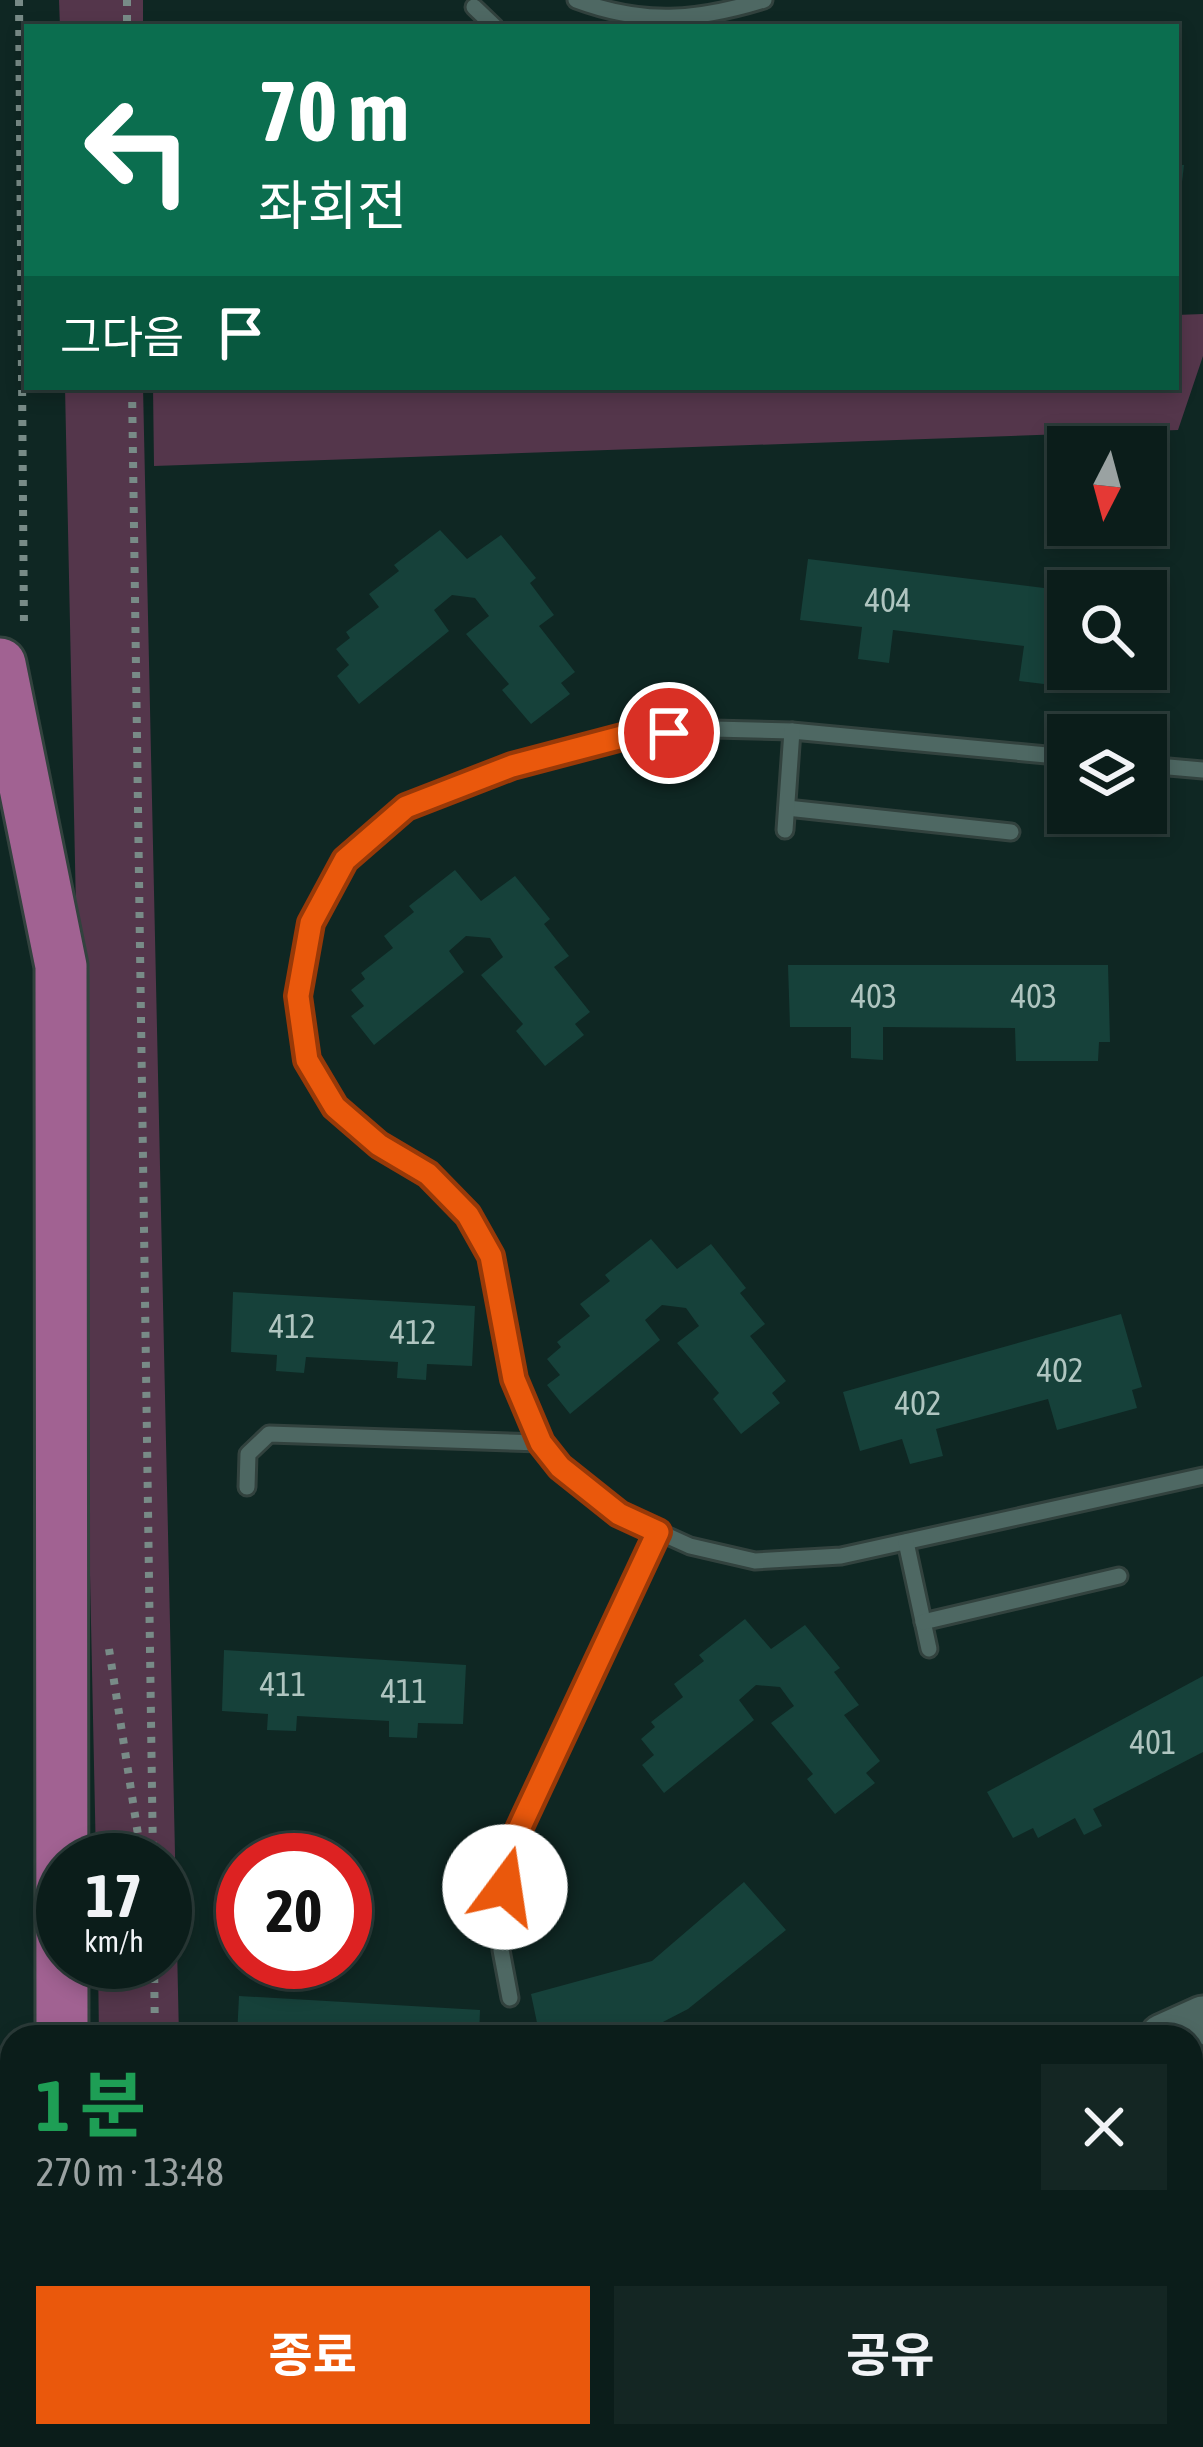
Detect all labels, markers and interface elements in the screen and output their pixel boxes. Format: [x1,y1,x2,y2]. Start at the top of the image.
text: 70 m [258,63,409,159]
icon: left [60,72,216,228]
text: 좌회전 [258,175,407,236]
icon: arrive [208,300,274,366]
text: 그다음 [60,311,184,363]
north arrow [1047,426,1167,546]
map controls [1047,426,1167,834]
button: search [1047,570,1167,690]
house number: 404 [865,581,911,619]
pin [618,682,720,784]
icon: arrive [636,700,702,766]
button: layers [1047,714,1167,834]
house number: 403 [851,977,897,1015]
house number: 403 [1011,977,1057,1015]
house number: 412 [269,1307,315,1345]
house number: 412 [390,1313,436,1351]
house number: 402 [1037,1351,1083,1389]
house number: 402 [895,1384,941,1422]
house number: 411 [260,1665,306,1703]
house number: 411 [381,1672,427,1710]
house number: 401 [1130,1723,1176,1761]
position arrow [442,1824,568,1950]
speed limit sign: 20 [216,1833,372,1989]
text: 17 [86,1861,142,1930]
text: km/h [84,1924,144,1958]
text: 1 분 [36,2064,146,2146]
button: close [1041,2064,1167,2190]
text: 270 m · 13:48 [36,2150,224,2194]
button: 종료 [36,2286,590,2424]
button: 공유 [614,2286,1167,2424]

